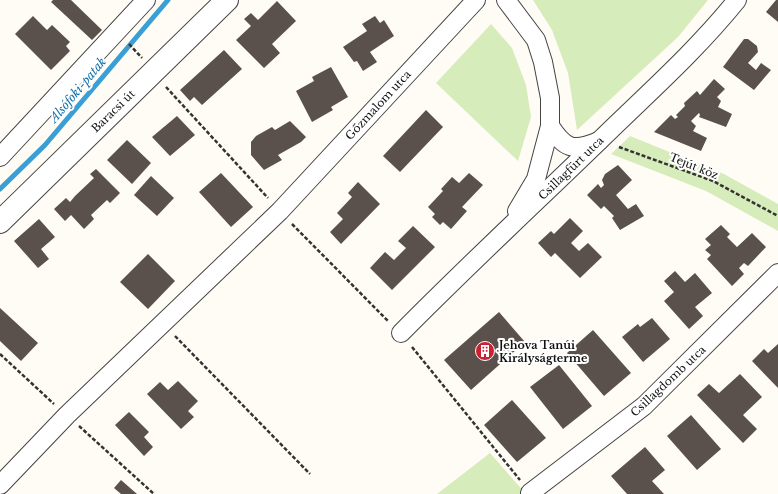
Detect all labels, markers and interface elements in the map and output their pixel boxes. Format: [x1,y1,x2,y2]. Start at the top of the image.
water label: Alsófoki-patak [45,54,109,127]
street label: Gőzmalom utca [342,67,414,143]
street label: Baracsi út [88,86,138,135]
street label: Csillagfürt utca [535,133,607,203]
street label: Tejút köz [667,150,721,182]
place label: Jehova Tanúi Királyságterme [497,338,588,365]
building icon: Jehova Tanúi Királyságterme [474,340,496,362]
street label: Csillagdomb utca [628,342,709,419]

